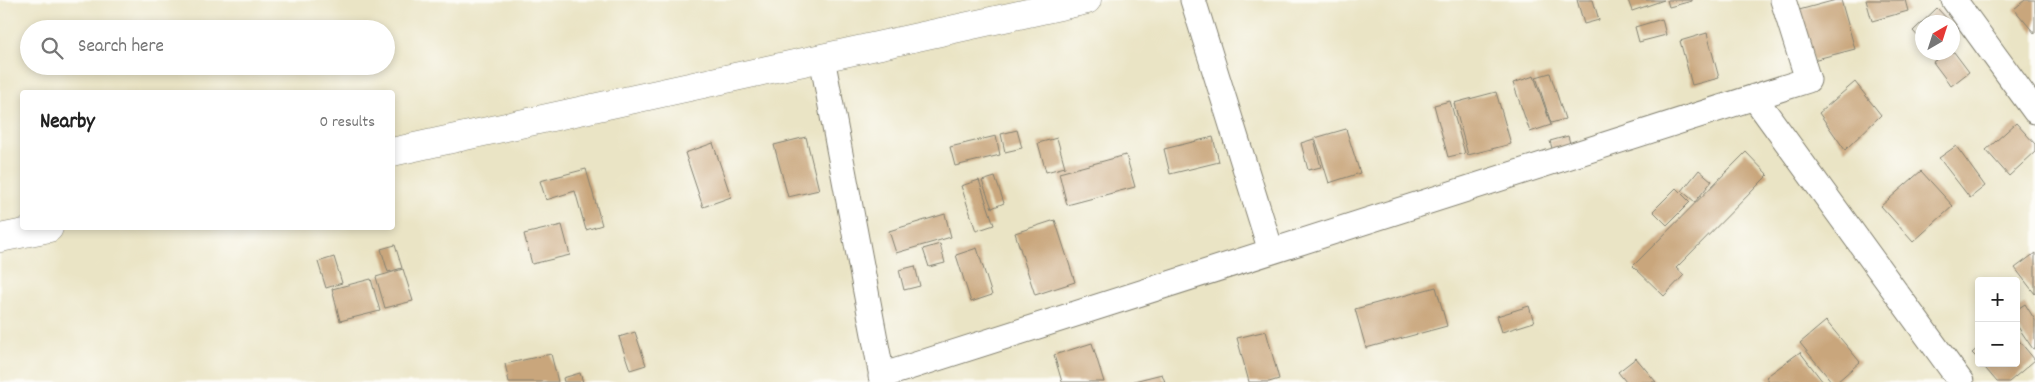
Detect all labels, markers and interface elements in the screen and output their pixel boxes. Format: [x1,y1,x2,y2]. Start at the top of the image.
north arrow [1915,15,1960,60]
search box [20,20,395,75]
icon: search [38,34,66,62]
text: Search here [78,34,164,61]
text: Nearby [40,108,95,138]
text: 0 results [320,111,375,134]
map controls [1975,277,2020,367]
button: + [1975,277,2020,322]
button: − [1975,322,2020,367]

